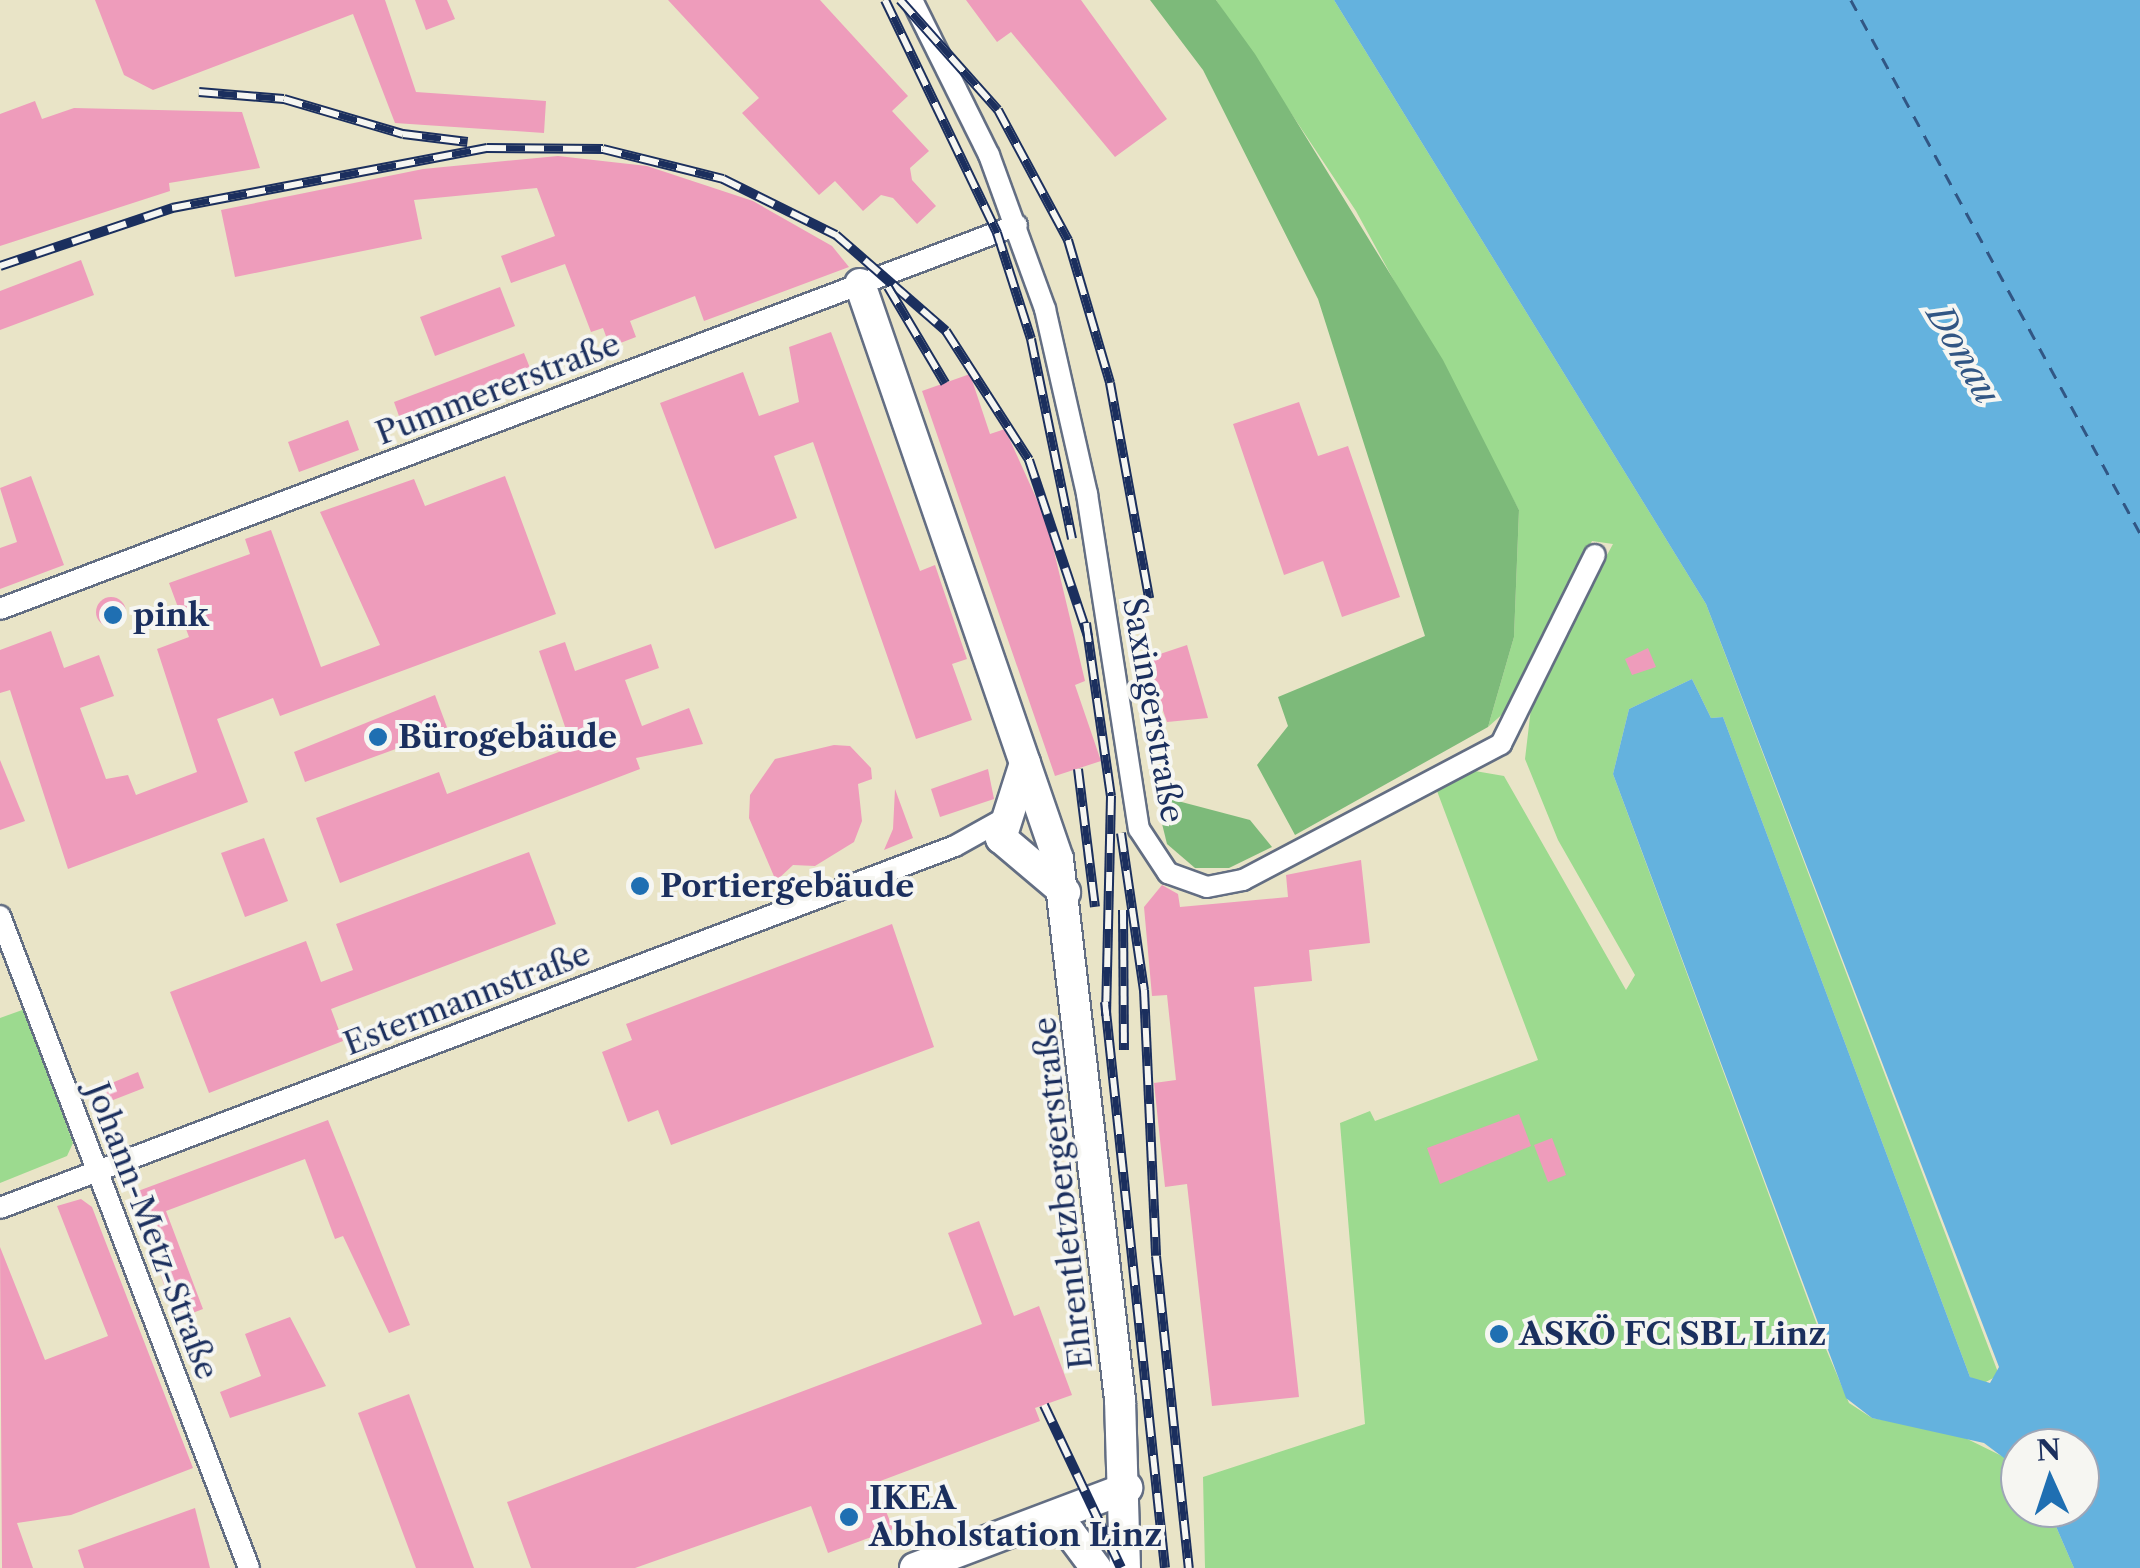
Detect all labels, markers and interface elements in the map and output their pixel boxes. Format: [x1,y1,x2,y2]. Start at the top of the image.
water label: Donau [1918,297,2008,411]
street label: Pummererstraße [371,325,625,453]
street label: Saxingerstraße [1114,594,1192,826]
place label: pink [133,596,209,634]
marker: pink [102,604,124,626]
place label: Bürogebäude [398,718,617,756]
marker: Bürogebäude [367,726,389,748]
place label: Portiergebäude [660,867,914,905]
marker: Portiergebäude [629,875,651,897]
street label: Estermannstraße [338,934,596,1064]
street label: Ehrentletzbergerstraße [1025,1015,1101,1371]
street label: Johann-Metz-Straße [78,1077,226,1385]
place label: ASKÖ FC SBL Linz [1519,1315,1827,1353]
marker: ASKÖ FC SBL Linz [1488,1323,1510,1345]
north arrow [2000,1428,2100,1528]
text: N [2035,1432,2062,1468]
place label: IKEA Abholstation Linz [869,1480,1162,1555]
marker: IKEA Abholstation Linz [838,1506,860,1528]

